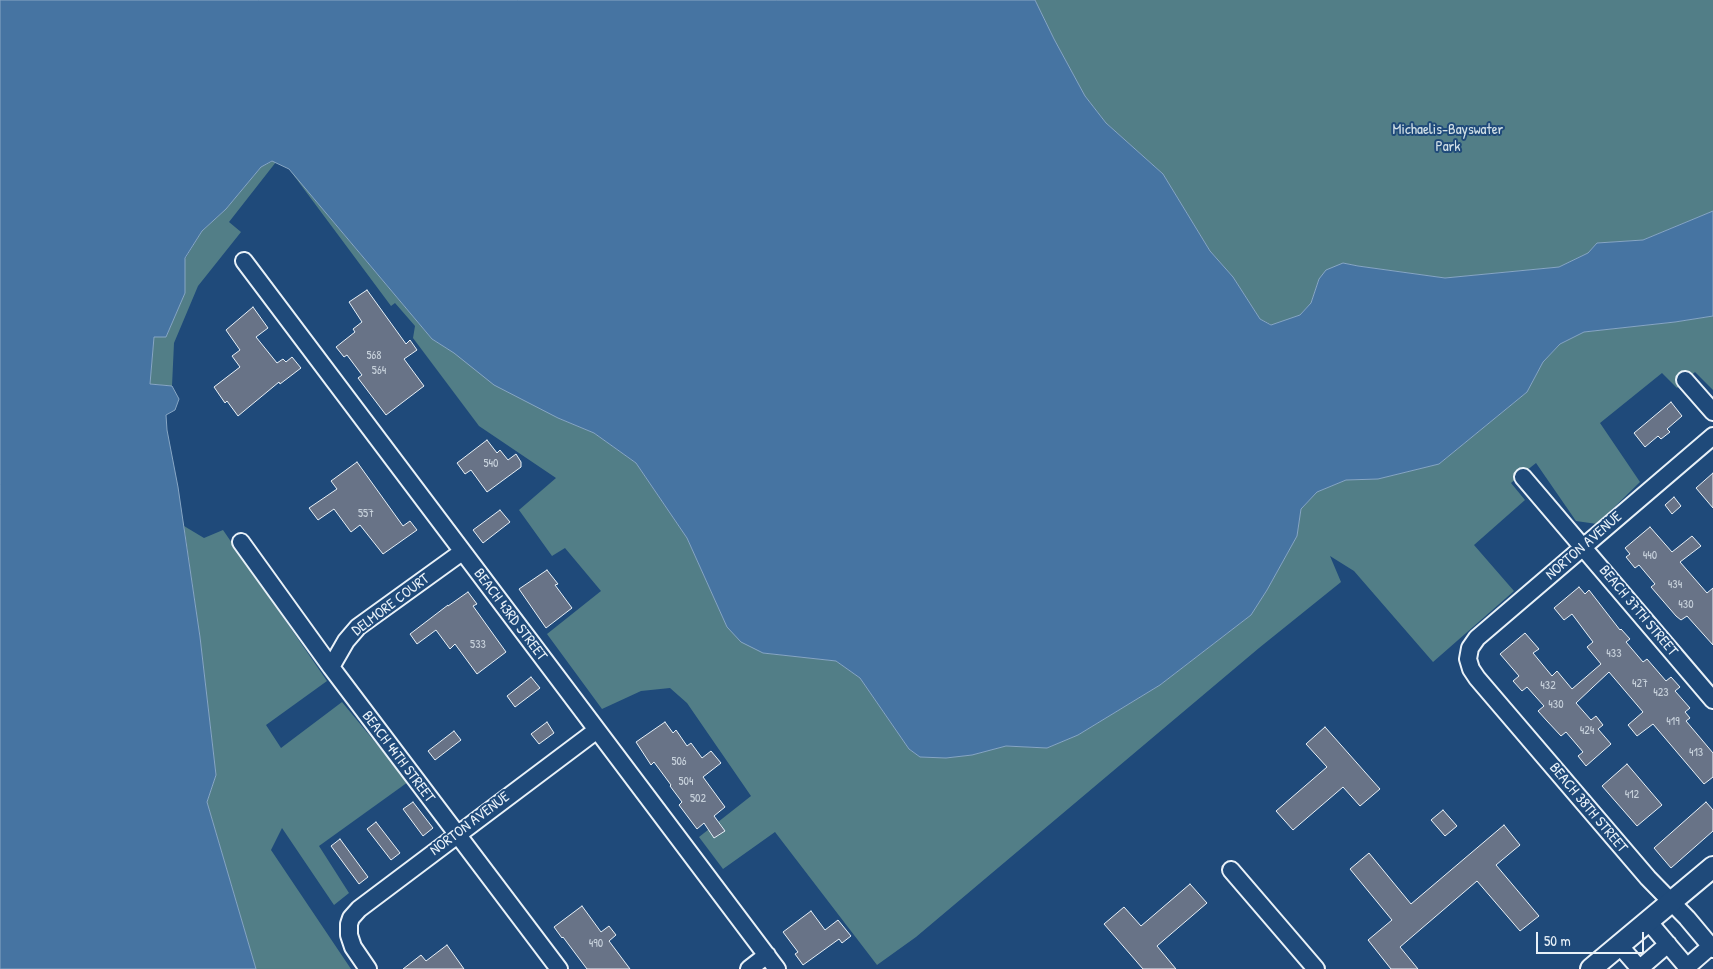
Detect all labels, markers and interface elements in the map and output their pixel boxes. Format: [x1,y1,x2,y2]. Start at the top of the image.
park label: Michaelis-Bayswater Park [1393,121,1503,156]
house number: 568 [366,349,382,363]
house number: 564 [372,364,386,378]
house number: 540 [484,457,498,471]
house number: 557 [358,507,374,521]
street label: NORTON AVENUE [1542,508,1626,584]
house number: 440 [1643,549,1657,563]
street label: BEACH 37TH STREET [1595,562,1681,660]
street label: BEACH 43RD STREET [469,565,551,665]
street label: DELMORE COURT [349,570,433,640]
house number: 434 [1668,578,1682,592]
house number: 430 [1678,598,1694,612]
house number: 533 [470,638,486,652]
house number: 433 [1606,647,1622,661]
house number: 427 [1632,677,1648,691]
house number: 432 [1540,679,1556,693]
house number: 423 [1653,686,1669,700]
house number: 430 [1548,698,1564,712]
street label: BEACH 44TH STREET [358,708,438,806]
house number: 419 [1666,715,1680,729]
house number: 424 [1580,724,1594,738]
house number: 413 [1689,746,1703,760]
house number: 506 [671,755,687,769]
street label: BEACH 38TH STREET [1545,759,1631,857]
house number: 504 [679,775,693,789]
street label: NORTON AVENUE [427,788,513,860]
house number: 412 [1625,788,1639,802]
house number: 502 [690,792,706,806]
scale bar [1538,922,1646,954]
text: 50 m [1544,930,1571,951]
house number: 490 [589,937,603,951]

